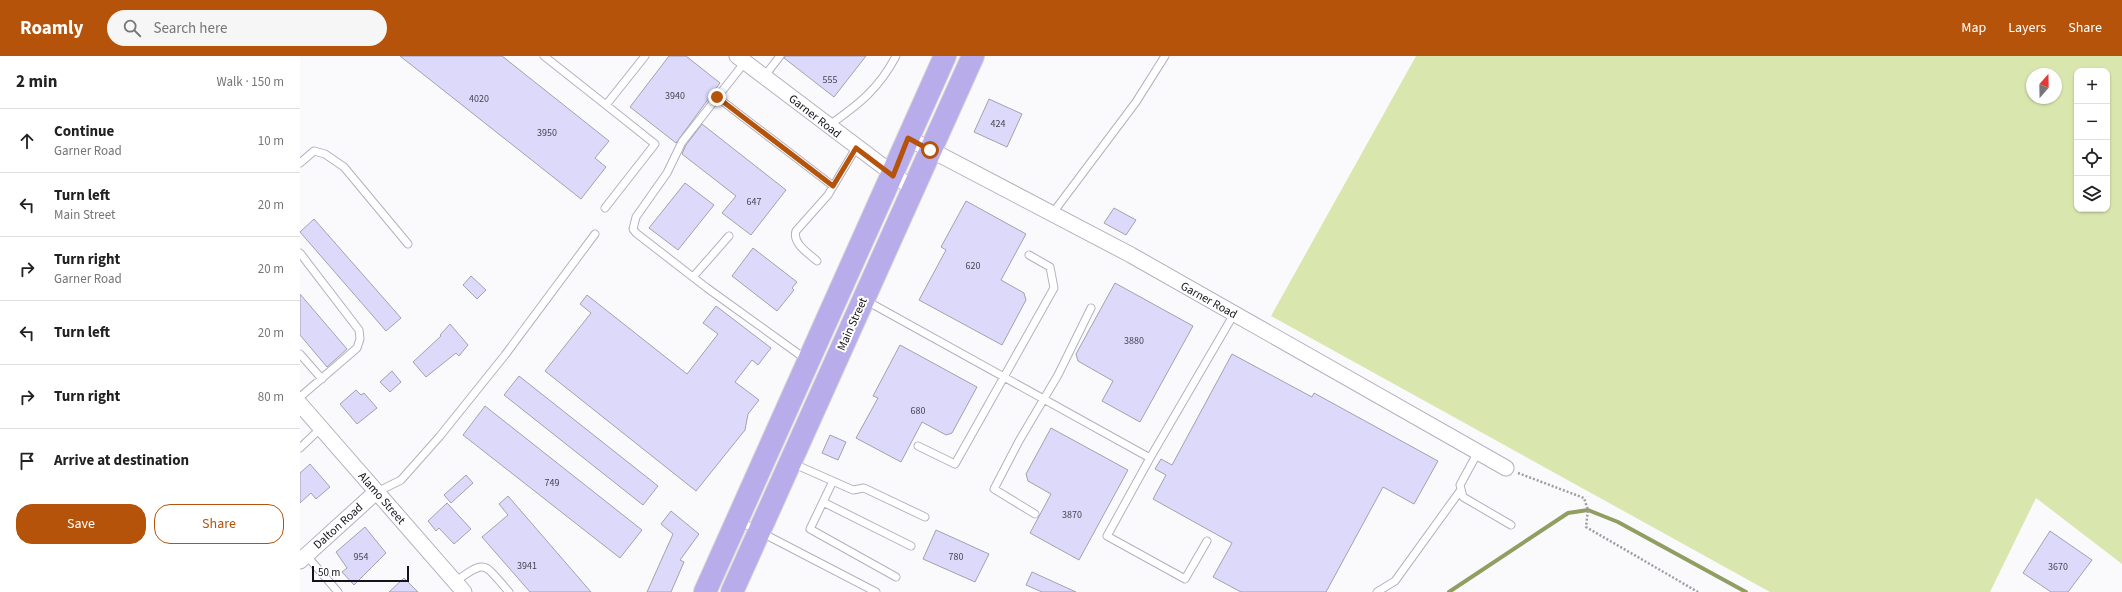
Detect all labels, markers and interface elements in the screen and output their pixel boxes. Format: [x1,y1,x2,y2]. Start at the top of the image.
search box [107,10,387,46]
text: Roamly [20,15,83,42]
icon: search [121,17,143,39]
text: Search here [153,18,227,39]
text: Map [1961,18,1986,38]
text: Layers [2008,18,2046,38]
text: Share [2068,18,2102,38]
north arrow [2026,68,2062,104]
map controls [2074,68,2110,212]
button: + [2074,68,2110,104]
text: 2 min [16,70,57,94]
text: Walk · 150 m [216,73,284,91]
house number: 555 [823,73,837,87]
route end [708,88,726,106]
house number: 3940 [665,89,685,103]
street label: Garner Road [785,90,845,142]
house number: 4020 [469,92,489,106]
button: − [2074,104,2110,140]
house number: 424 [991,117,1005,131]
text: Continue [54,121,114,142]
house number: 3950 [537,126,557,140]
icon: ahead [16,130,38,152]
text: 10 m [258,132,284,150]
button: locate [2074,140,2110,176]
route start [921,141,939,159]
text: Garner Road [54,142,122,160]
button: layers [2074,176,2110,212]
text: Turn left [54,185,110,206]
icon: left [16,194,38,216]
house number: 647 [747,195,761,209]
text: 20 m [258,196,284,214]
text: Main Street [54,206,115,224]
text: Turn right [54,249,120,270]
icon: right [16,258,38,280]
house number: 620 [966,259,980,273]
text: 20 m [258,260,284,278]
text: Garner Road [54,270,122,288]
street label: Garner Road [1177,278,1240,323]
street label: Main Street [833,295,872,354]
icon: left [16,322,38,344]
text: Turn left [54,322,110,343]
text: 20 m [258,324,284,342]
house number: 3880 [1124,334,1144,348]
icon: right [16,386,38,408]
text: Turn right [54,386,120,407]
text: 80 m [258,388,284,406]
house number: 680 [911,404,925,418]
icon: arrive [16,450,38,472]
text: Arrive at destination [54,450,189,471]
street label: Alamo Street [354,468,409,528]
house number: 749 [545,476,559,490]
street label: Dalton Road [310,499,367,553]
button: Save [16,504,146,544]
button: Share [154,504,284,544]
house number: 3870 [1062,508,1082,522]
house number: 954 [354,550,368,564]
house number: 780 [949,550,963,564]
house number: 3941 [517,559,537,573]
house number: 3670 [2048,560,2068,574]
scale bar [312,564,409,583]
text: 50 m [318,565,340,580]

